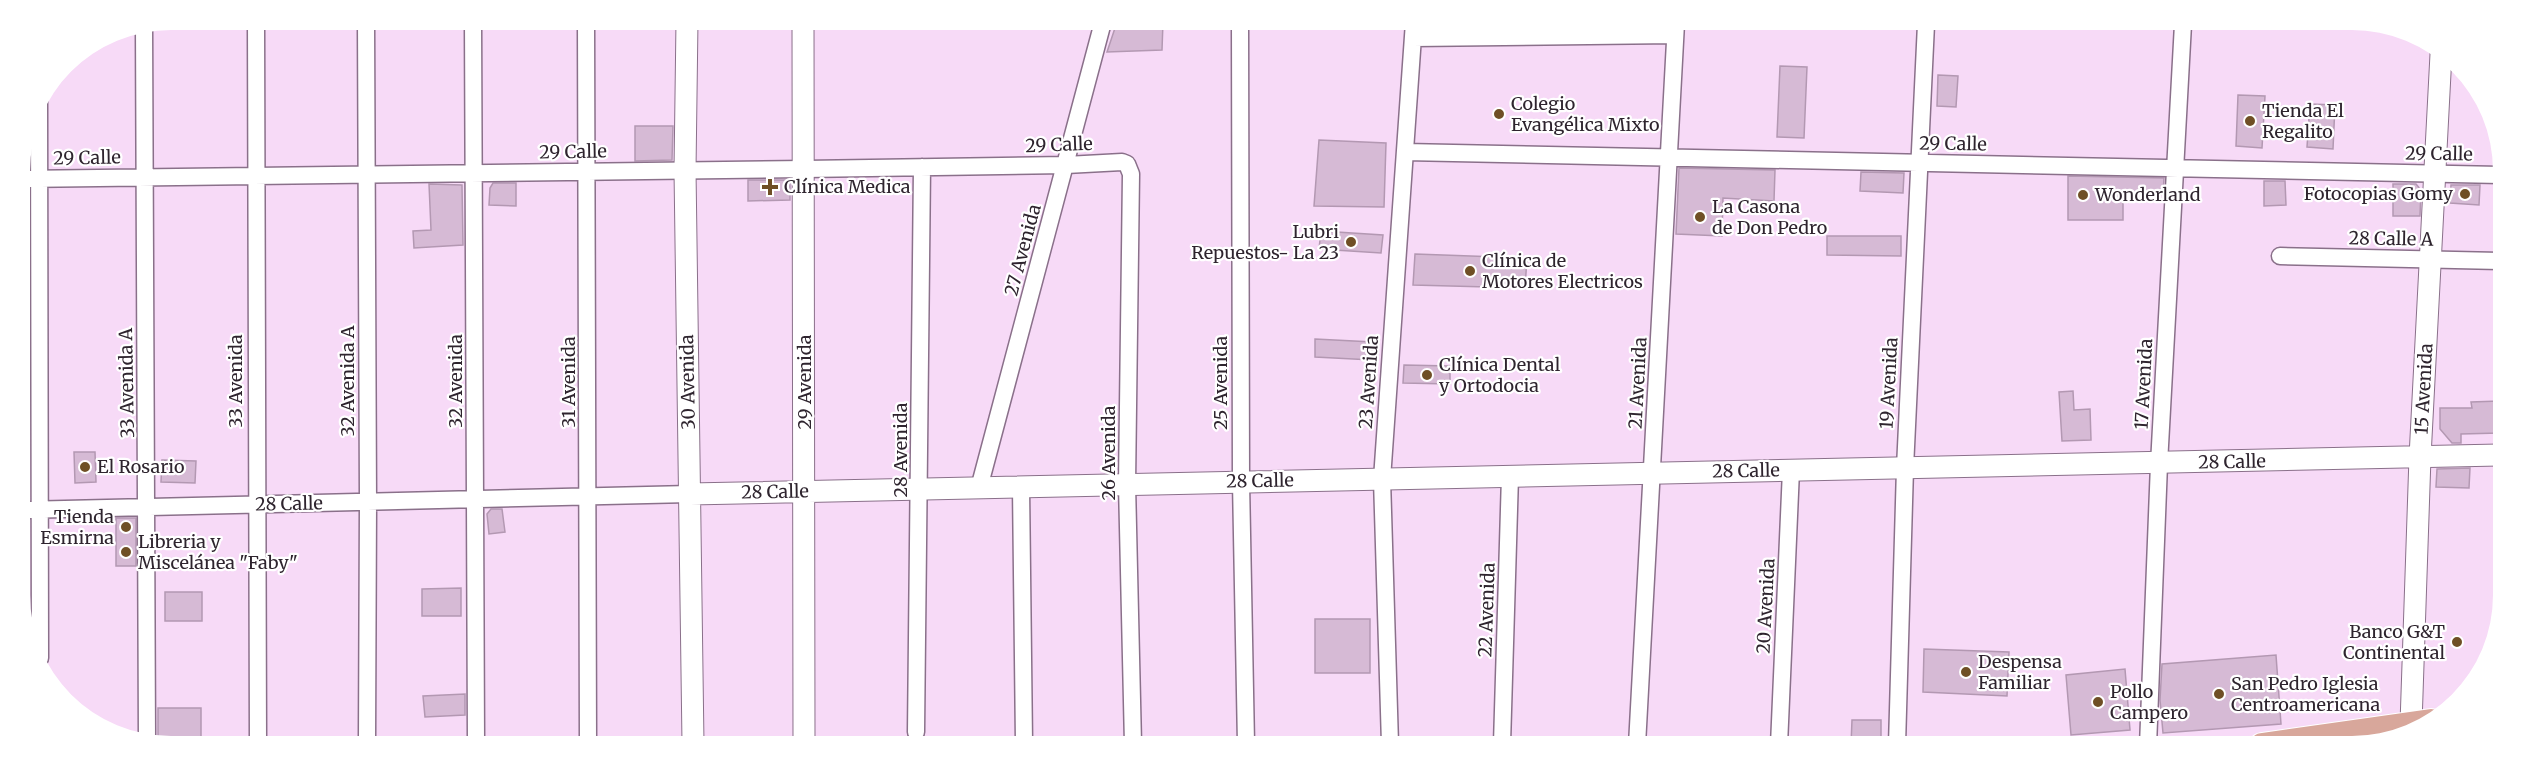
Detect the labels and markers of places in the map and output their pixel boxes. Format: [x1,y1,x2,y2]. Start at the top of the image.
place label: Colegio Evangélica Mixto [1511,92,1659,136]
place label: Tienda El Regalito [2262,99,2344,143]
marker: Colegio Evangélica Mixto [1492,107,1506,121]
marker: Tienda El Regalito [2243,114,2257,128]
place label: Clínica Medica [784,175,911,198]
marker: Clínica Medica [761,178,779,196]
place label: Fotocopias Gomy [2304,182,2454,205]
place label: Wonderland [2094,183,2201,206]
marker: Fotocopias Gomy [2458,187,2472,201]
marker: Wonderland [2076,188,2090,202]
place label: La Casona de Don Pedro [1712,195,1827,239]
marker: La Casona de Don Pedro [1693,210,1707,224]
place label: Lubri Repuestos- La 23 [1191,220,1339,264]
marker: Lubri Repuestos- La 23 [1344,235,1358,249]
place label: Clínica de Motores Electricos [1482,249,1643,293]
marker: Clínica de Motores Electricos [1463,264,1477,278]
place label: Clínica Dental y Ortodocia [1439,353,1561,397]
marker: Clínica Dental y Ortodocia [1420,368,1434,382]
place label: El Rosario [97,455,185,478]
marker: El Rosario [78,460,92,474]
place label: Tienda Esmirna [40,505,114,549]
marker: Tienda Esmirna [119,520,133,534]
place label: Libreria y Miscelánea "Faby" [138,530,298,574]
marker: Libreria y Miscelánea "Faby" [119,545,133,559]
place label: Banco G&T Continental [2343,620,2445,664]
marker: Banco G&T Continental [2450,635,2464,649]
place label: Despensa Familiar [1978,650,2062,694]
marker: Despensa Familiar [1959,665,1973,679]
place label: San Pedro Iglesia Centroamericana [2231,672,2380,716]
place label: Pollo Campero [2110,680,2188,724]
marker: San Pedro Iglesia Centroamericana [2212,687,2226,701]
marker: Pollo Campero [2091,695,2105,709]

